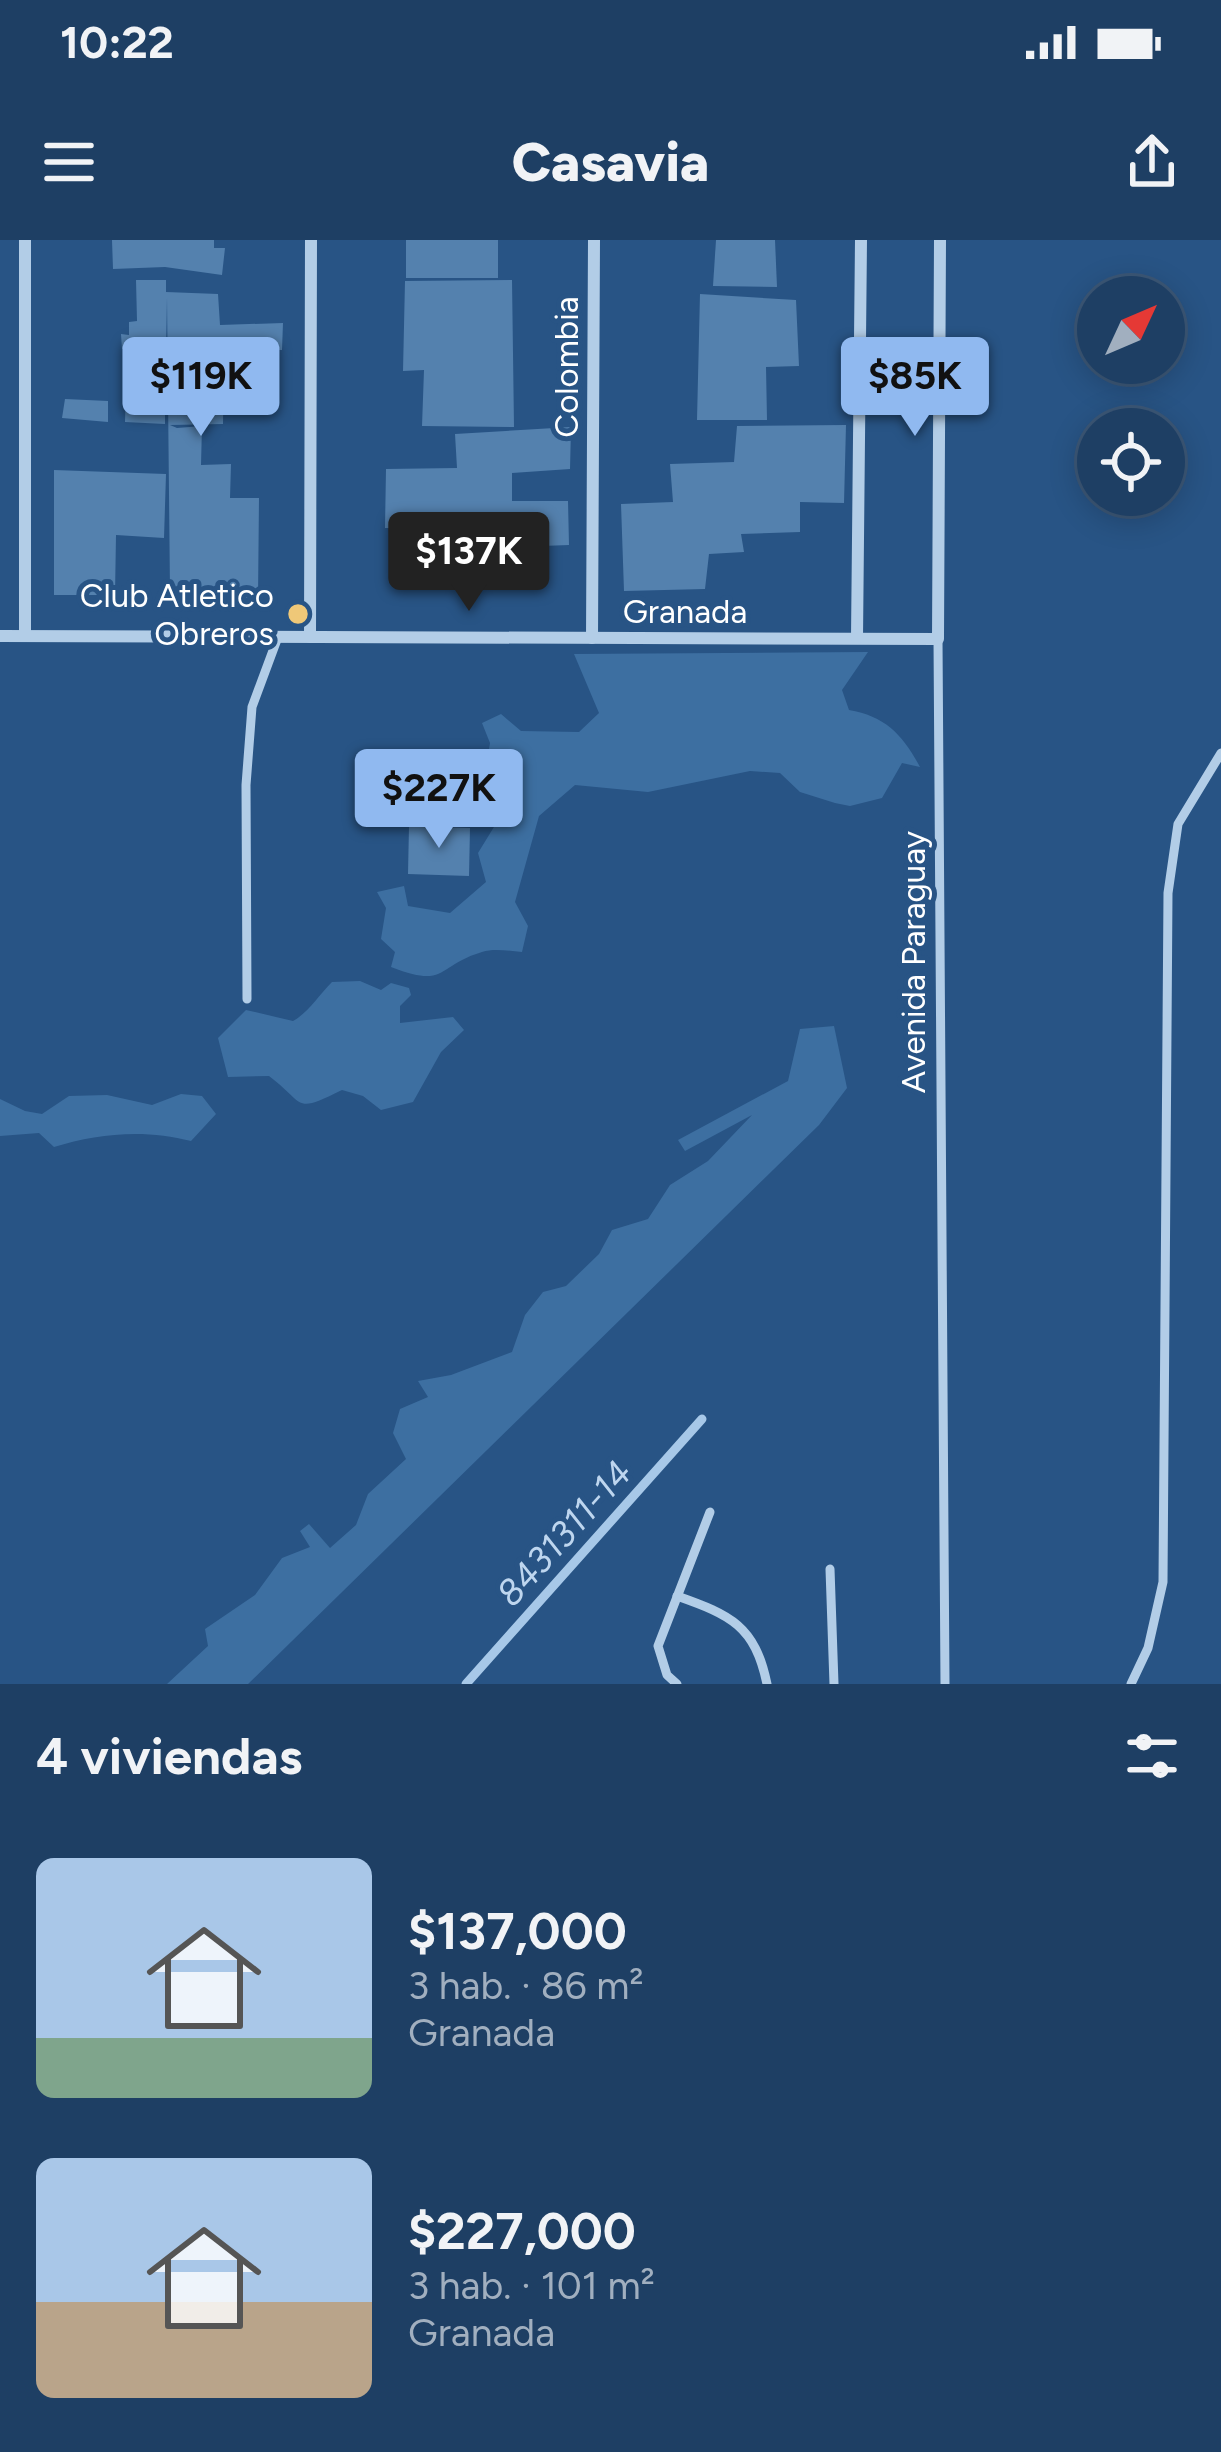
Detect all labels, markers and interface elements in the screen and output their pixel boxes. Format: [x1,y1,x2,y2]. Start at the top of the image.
text: 10:22 [60,15,174,69]
icon: menu [36,129,102,195]
icon: share [1119,129,1185,195]
text: Casavia [512,130,709,195]
north arrow [1077,276,1185,384]
map controls [1077,276,1185,516]
street label: Colombia [547,296,586,438]
pin: $119K [117,337,285,439]
pin: $85K [844,337,986,439]
text: $119K [149,352,253,399]
text: $85K [868,352,962,399]
button: locate [1077,408,1185,516]
pin: $137K [385,512,553,614]
text: $137K [415,527,523,574]
place label: Club Atletico Obreros [80,576,274,653]
street label: Granada [623,592,747,631]
marker: Club Atletico Obreros [285,601,311,627]
pin: $227K [355,749,523,851]
text: $227K [382,764,496,811]
street label: Avenida Paraguay [894,830,933,1093]
water label: 8431311-14 [488,1451,640,1615]
icon: filters [1119,1723,1185,1789]
text: 4 viviendas [36,1726,302,1787]
text: $137,000 [408,1901,627,1962]
icon: home [132,1906,276,2050]
text: 3 hab. · 86 m² [408,1962,644,2009]
text: Granada [408,2009,555,2056]
text: $227,000 [408,2201,636,2262]
icon: home [132,2206,276,2350]
text: 3 hab. · 101 m² [408,2262,655,2309]
text: Granada [408,2309,555,2356]

